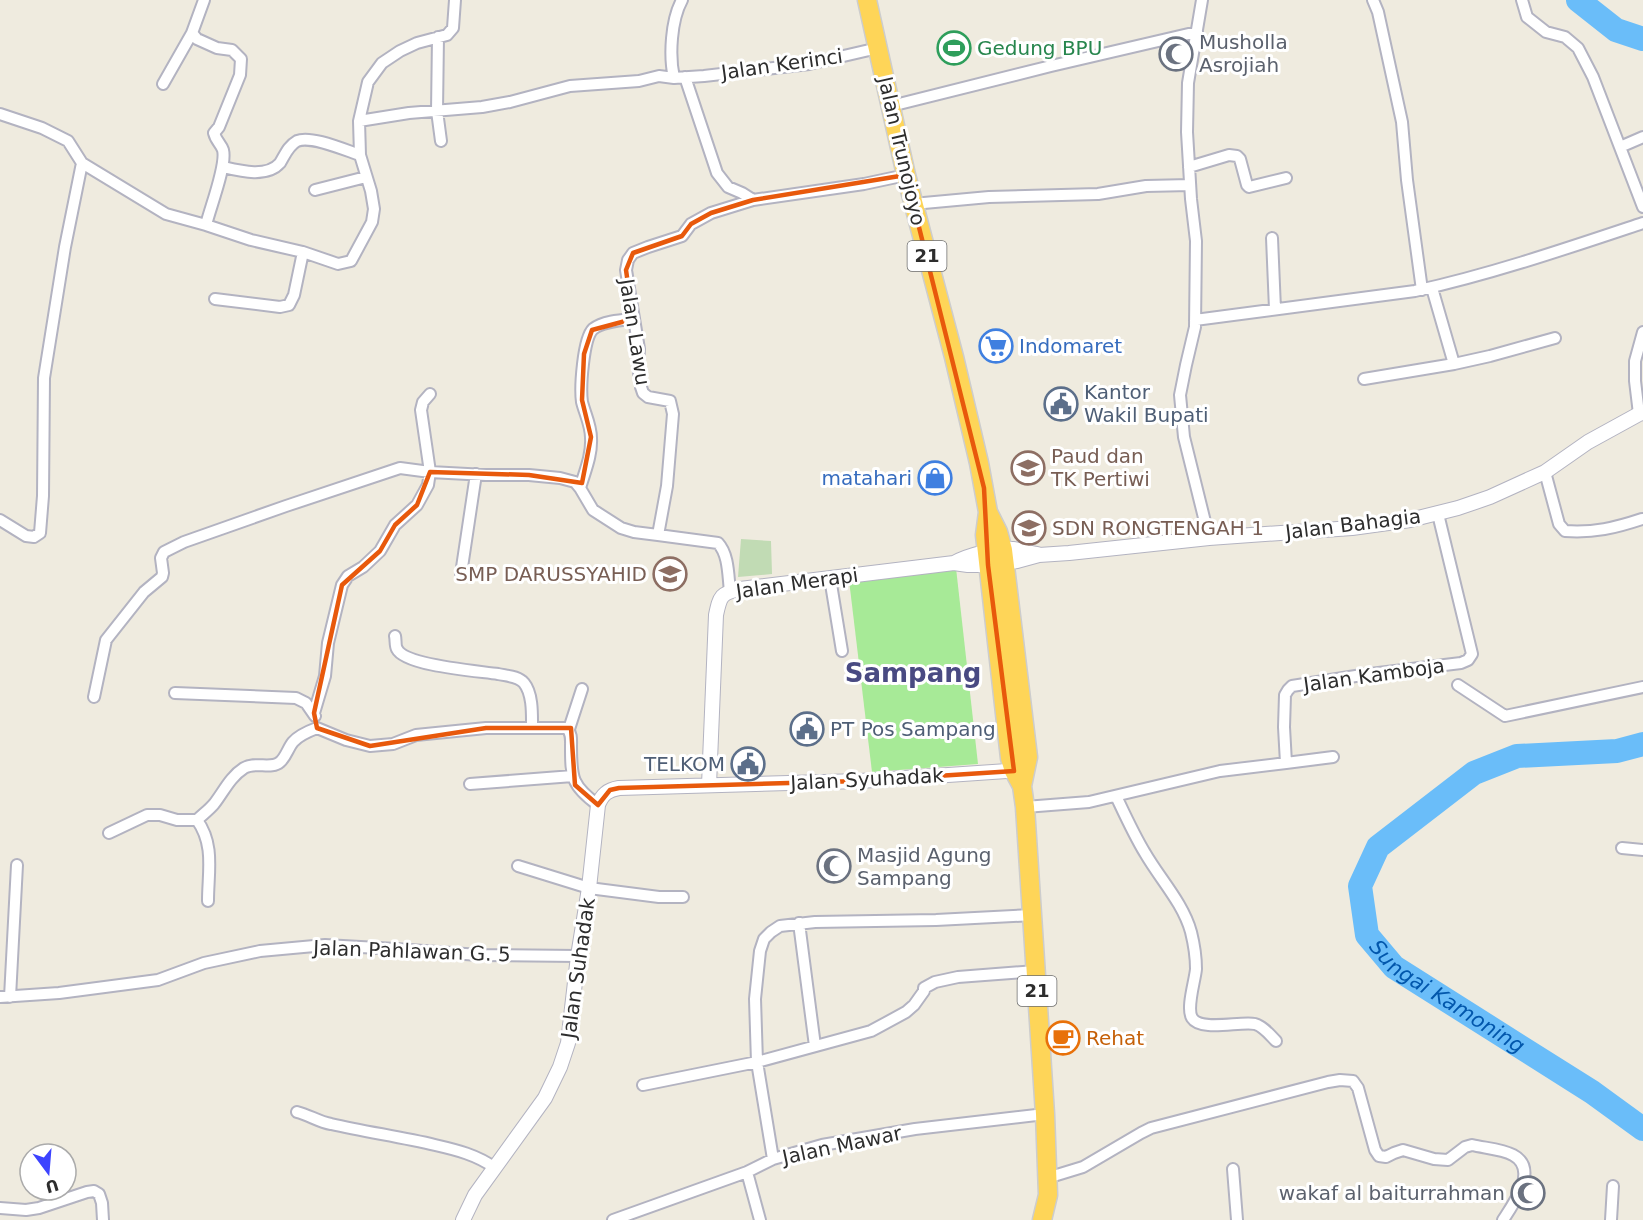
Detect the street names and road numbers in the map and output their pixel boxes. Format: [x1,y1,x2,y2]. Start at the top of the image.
street label: Jalan Kerinci [718,44,844,85]
street label: Jalan Trunojoyo [873,72,931,228]
road number: 21 [908,241,946,271]
street label: Jalan Lawu [614,275,655,387]
street label: Jalan Bahagia [1282,504,1422,544]
street label: Jalan Merapi [732,563,860,604]
street label: Jalan Kamboja [1300,653,1446,697]
street label: Jalan Syuhadak [788,763,945,795]
street label: Jalan Suhadak [556,896,600,1042]
street label: Jalan Pahlawan G. 5 [311,935,511,966]
road number: 21 [1018,976,1056,1006]
street label: Jalan Mawar [778,1120,905,1170]

